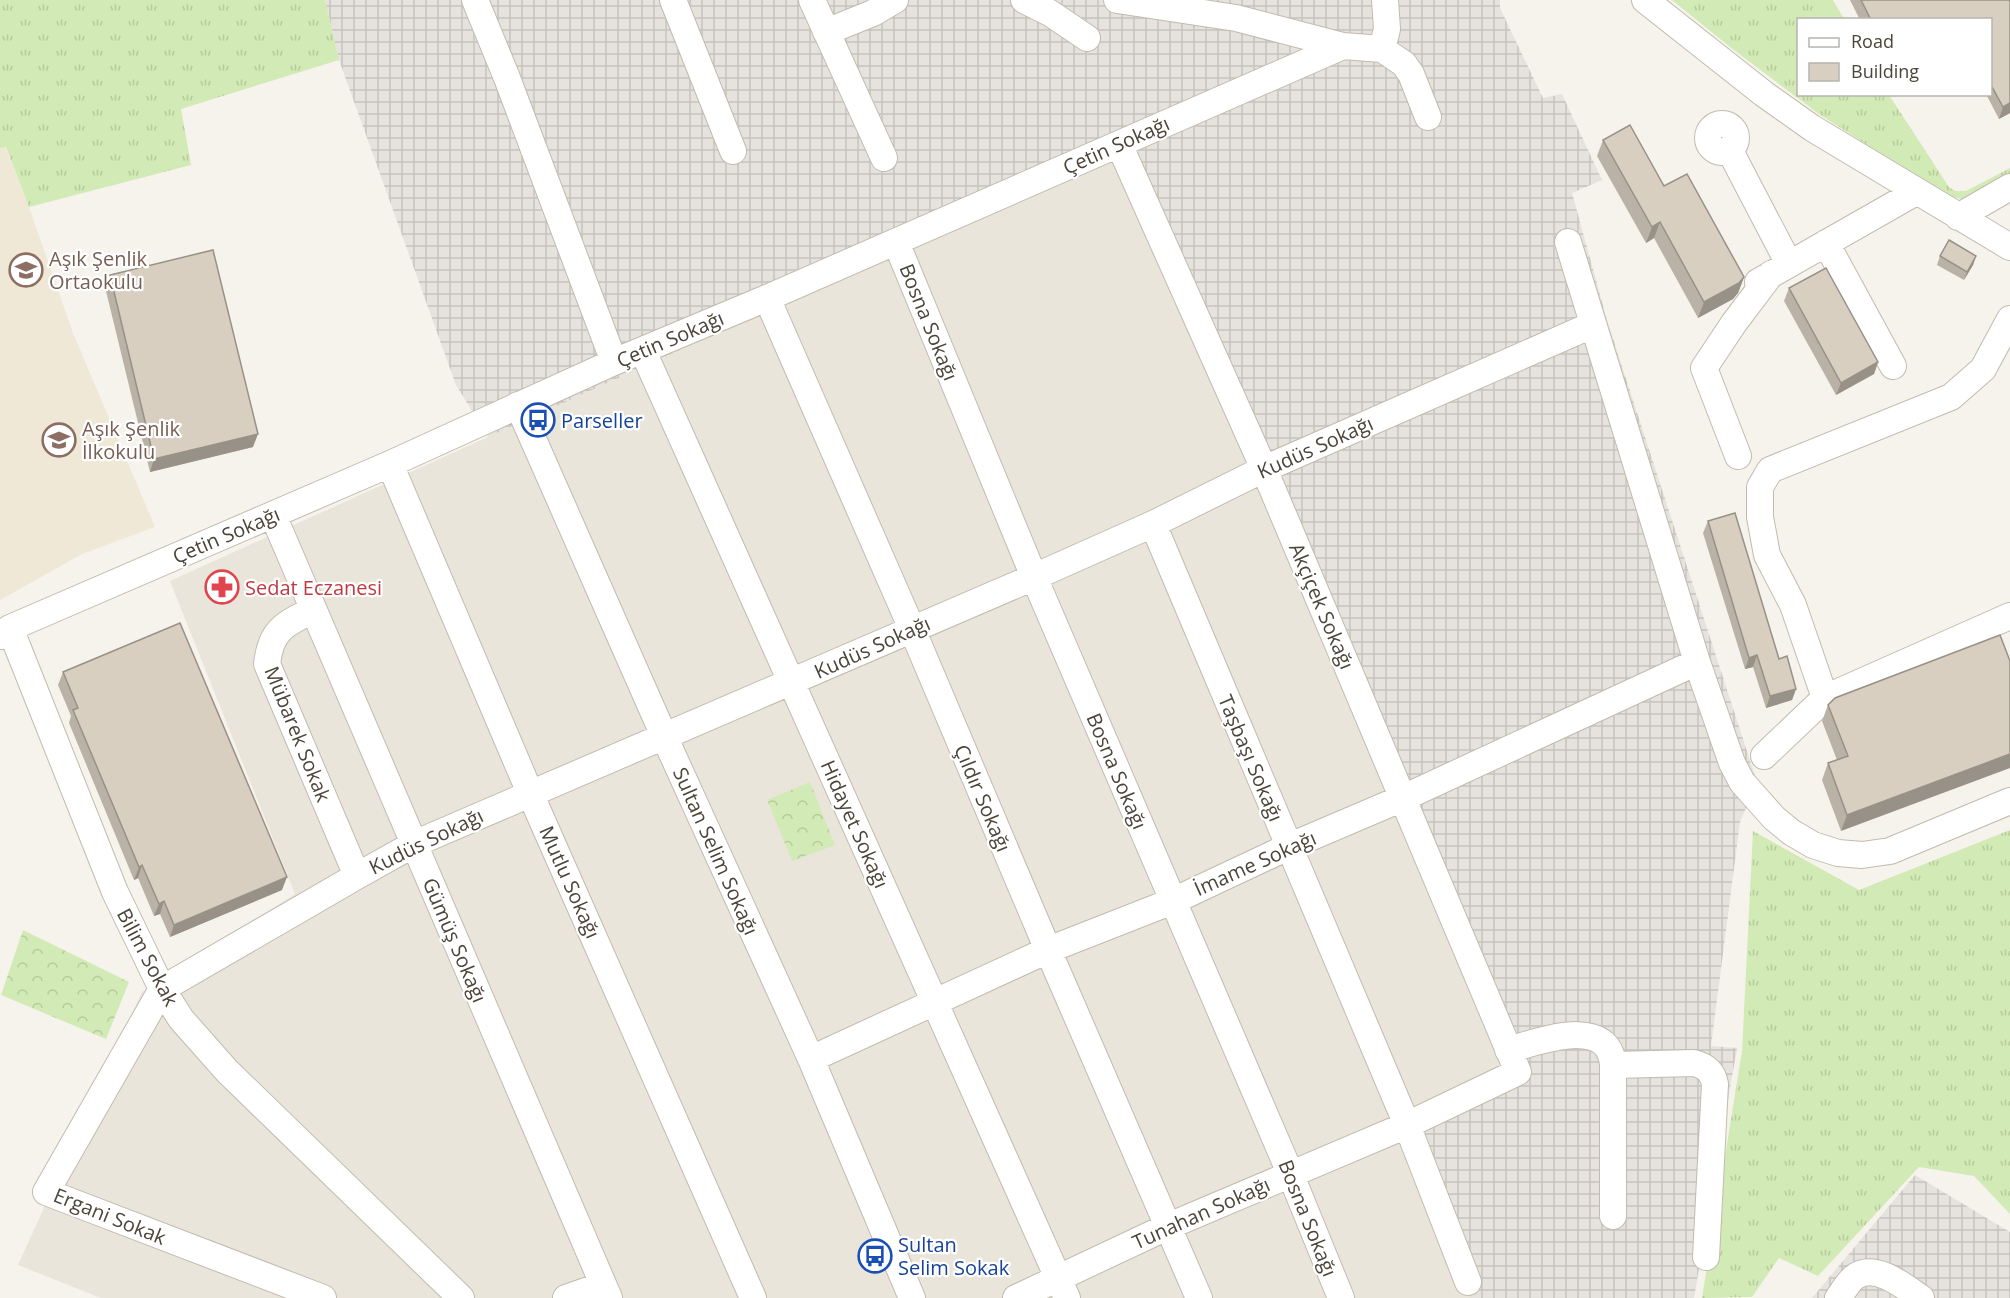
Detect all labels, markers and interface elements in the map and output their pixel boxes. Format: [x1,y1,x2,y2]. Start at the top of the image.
legend [1797,18,1992,96]
text: Road [1851,29,1894,53]
text: Building [1851,59,1919,83]
street label: Çetin Sokağı [1058,109,1174,181]
place label: Aşık Şenlik Ortaokulu [49,245,147,295]
school or university icon: Aşık Şenlik Ortaokulu [8,252,44,288]
street label: Bosna Sokağı [893,260,965,384]
street label: Çetin Sokağı [612,304,728,374]
bus stop icon: Parseller [520,402,556,438]
place label: Parseller [561,407,643,434]
street label: Kudüs Sokağı [1253,409,1377,485]
place label: Aşık Şenlik İlkokulu [82,415,180,465]
school or university icon: Aşık Şenlik İlkokulu [41,422,77,458]
street label: Çetin Sokağı [168,500,284,570]
street label: Akçiçek Sokağı [1283,539,1361,673]
pharmacy icon: Sedat Eczanesi [204,569,240,605]
place label: Sedat Eczanesi [245,574,382,601]
street label: Kudüs Sokağı [810,609,934,685]
street label: Mübarek Sokak [259,662,338,806]
street label: Taşbaşı Sokağı [1212,690,1290,826]
street label: Bosna Sokağı [1080,709,1154,833]
street label: Çıldır Sokağı [948,740,1018,856]
street label: Hidayet Sokağı [815,756,895,892]
street label: Sultan Selim Sokağı [667,763,765,939]
street label: Kudüs Sokağı [364,802,488,880]
street label: Mutlu Sokağı [533,822,607,942]
street label: İmame Sokağı [1190,824,1320,902]
street label: Gümüş Sokağı [417,874,493,1006]
street label: Bilim Sokak [111,903,185,1011]
street label: Bosna Sokağı [1272,1156,1344,1280]
street label: Tunahan Sokağı [1128,1171,1274,1255]
street label: Ergani Sokak [50,1181,171,1251]
place label: Sultan Selim Sokak [898,1231,1010,1281]
bus stop icon: Sultan Selim Sokak [857,1238,893,1274]

